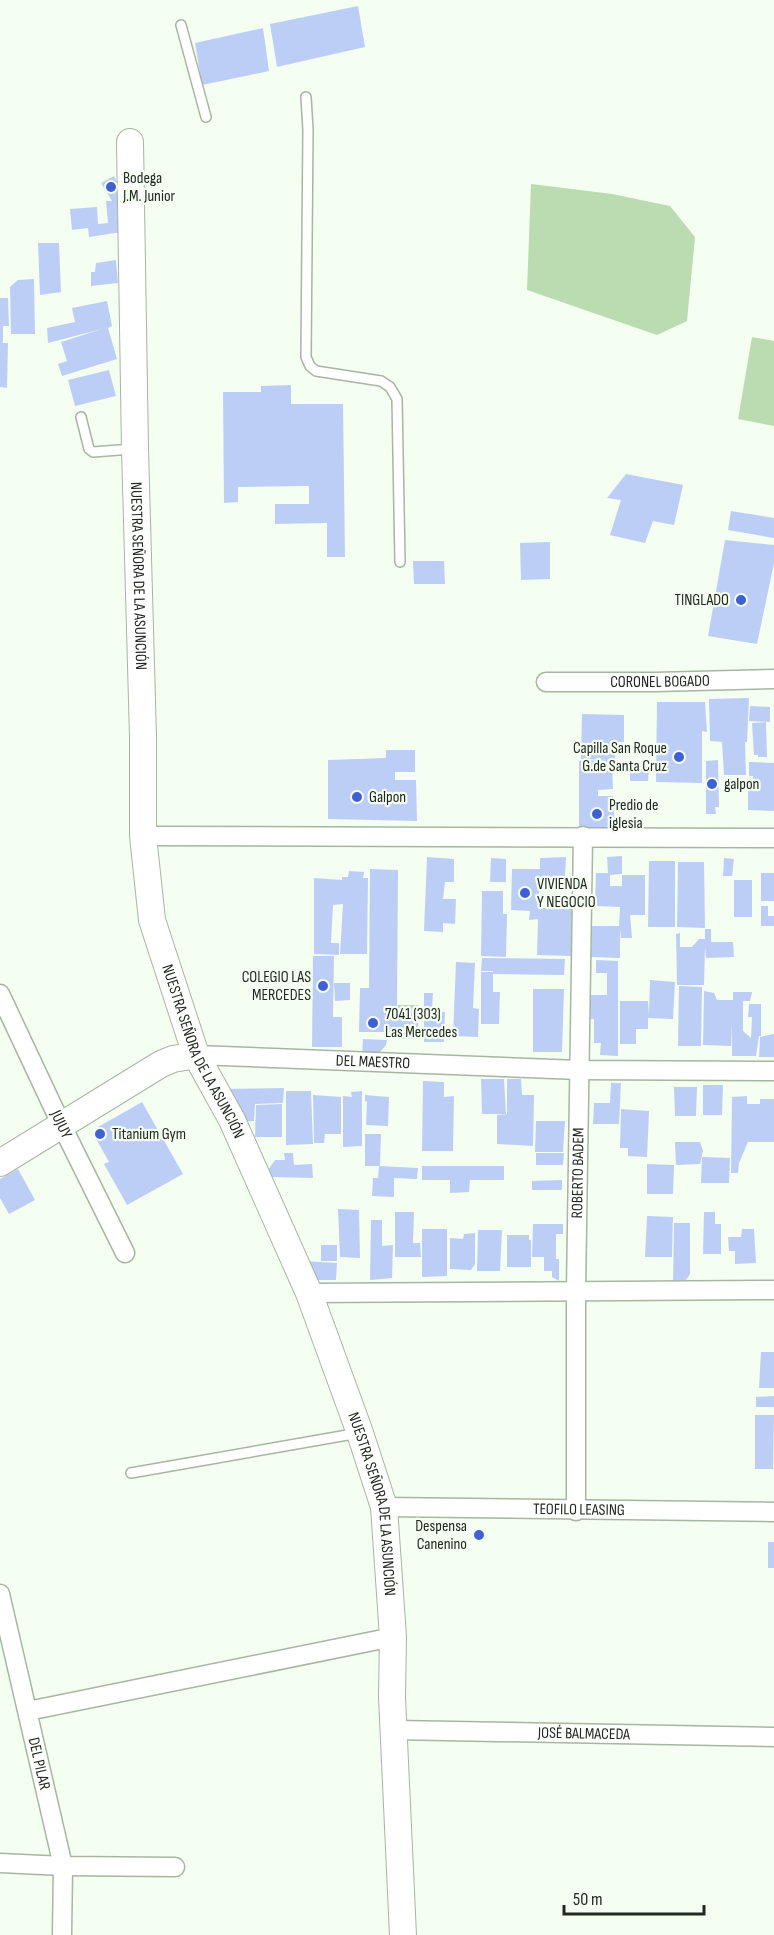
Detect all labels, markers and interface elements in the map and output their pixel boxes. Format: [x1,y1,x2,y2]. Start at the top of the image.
place label: Bodega J.M. Junior [122,169,176,206]
marker: Bodega J.M. Junior [104,180,118,194]
street label: NUESTRA SEÑORA DE LA ASUNCIÓN [126,482,151,670]
place label: TINGLADO [674,591,729,610]
marker: TINGLADO [734,593,748,607]
street label: CORONEL BOGADO [610,671,710,692]
place label: Capilla San Roque G.de Santa Cruz [573,739,667,776]
marker: Capilla San Roque G.de Santa Cruz [672,750,686,764]
place label: galpon [724,775,759,794]
marker: galpon [705,777,719,791]
place label: Galpon [369,788,406,807]
marker: Galpon [350,790,364,804]
place label: Predio de iglesia [609,796,658,833]
marker: Predio de iglesia [590,807,604,821]
place label: VIVIENDA Y NEGOCIO [537,875,596,912]
marker: VIVIENDA Y NEGOCIO [518,886,532,900]
street label: NUESTRA SEÑORA DE LA ASUNCIÓN [158,962,248,1141]
place label: COLEGIO LAS MERCEDES [242,968,311,1005]
marker: COLEGIO LAS MERCEDES [316,979,330,993]
place label: 7041 (303) Las Mercedes [385,1005,458,1042]
marker: 7041 (303) Las Mercedes [366,1016,380,1030]
street label: DEL MAESTRO [335,1051,410,1073]
street label: JUJUY [46,1106,76,1142]
place label: Titanium Gym [112,1125,186,1144]
marker: Titanium Gym [93,1127,107,1141]
street label: ROBERTO BADEM [568,1128,588,1218]
street label: NUESTRA SEÑORA DE LA ASUNCIÓN [344,1410,400,1596]
street label: TEOFILO LEASING [533,1499,625,1520]
place label: Despensa Canenino [415,1517,467,1554]
marker: Despensa Canenino [472,1528,486,1542]
street label: JOSÉ BALMACEDA [537,1723,630,1744]
street label: DEL PILAR [24,1735,55,1792]
scale bar [564,1878,704,1916]
text: 50 m [573,1889,603,1910]

